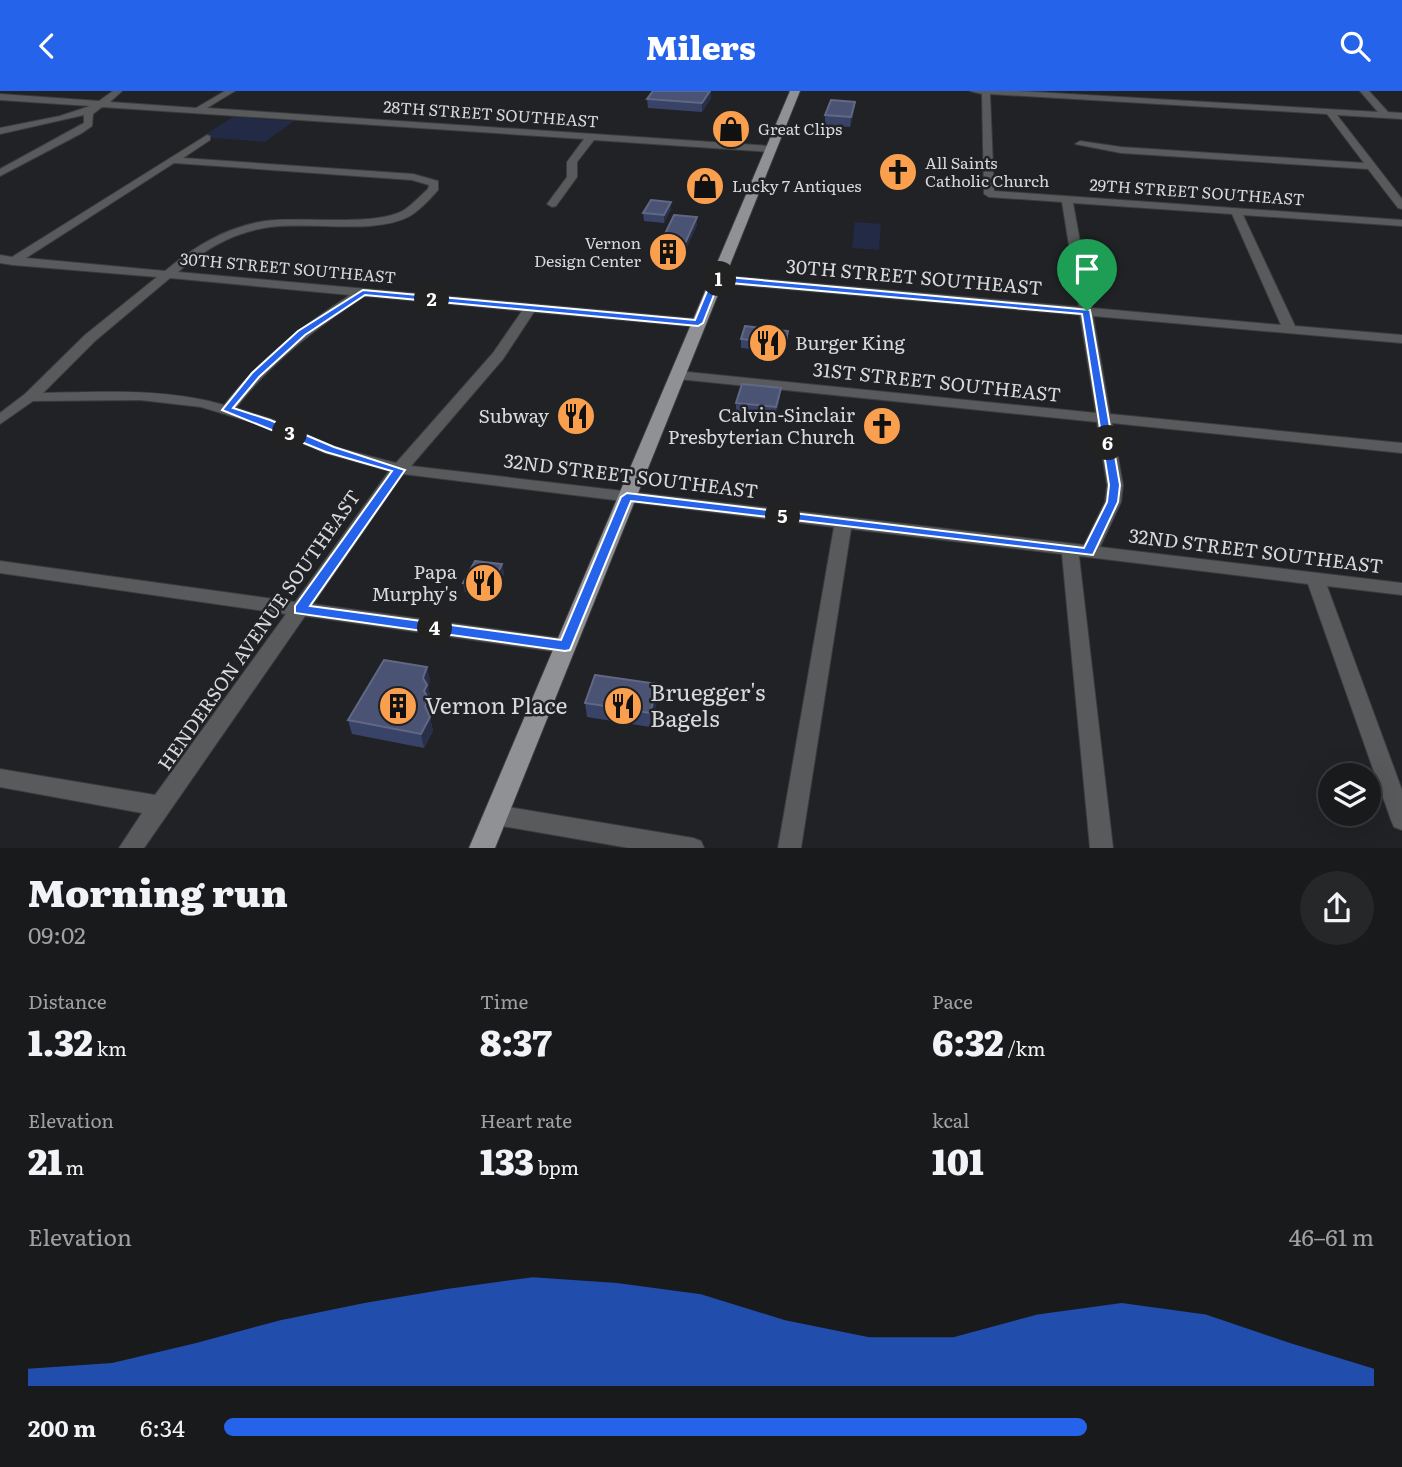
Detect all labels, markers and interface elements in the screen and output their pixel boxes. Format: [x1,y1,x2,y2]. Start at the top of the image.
text: Milers [646,22,756,70]
icon: back [28,27,66,65]
icon: search [1336,27,1374,65]
street label: 28TH STREET SOUTHEAST [383,94,600,133]
shop icon: Great Clips [710,108,752,150]
place label: Great Clips [758,116,842,140]
place label: All Saints Catholic Church [925,150,1050,192]
church icon: All Saints Catholic Church [877,151,919,193]
shop icon: Lucky 7 Antiques [684,165,726,207]
street label: 29TH STREET SOUTHEAST [1089,172,1306,210]
place label: Lucky 7 Antiques [732,173,862,197]
place label: Vernon Design Center [534,230,641,272]
building icon: Vernon Design Center [647,231,689,273]
pin [1057,239,1117,311]
street label: 30TH STREET SOUTHEAST [179,246,397,288]
icon: arrive [1068,250,1106,288]
street label: 30TH STREET SOUTHEAST [785,251,1044,301]
pin: 1 [702,261,736,297]
text: 1 [715,264,722,292]
pin: 2 [414,281,450,317]
text: 2 [426,284,437,312]
restaurant icon: Burger King [747,322,789,364]
place label: Burger King [795,328,905,356]
street label: 31ST STREET SOUTHEAST [812,354,1063,408]
restaurant icon: Subway [555,395,597,437]
place label: Calvin-Sinclair Presbyterian Church [668,400,855,450]
place label: Subway [479,401,549,429]
church icon: Calvin-Sinclair Presbyterian Church [861,405,903,447]
pin: 3 [272,415,308,451]
text: 3 [284,418,295,446]
pin: 6 [1090,425,1126,461]
text: 6 [1102,428,1113,456]
street label: 32ND STREET SOUTHEAST [502,446,760,505]
street label: HENDERSON AVENUE SOUTHEAST [150,483,366,775]
pin: 5 [766,499,800,533]
text: 5 [777,501,788,529]
street label: 32ND STREET SOUTHEAST [1127,521,1385,580]
place label: Papa Murphy's [371,557,458,607]
restaurant icon: Papa Murphy's [463,562,505,604]
pin: 4 [418,611,452,645]
text: 4 [429,613,440,641]
place label: Bruegger's Bagels [650,674,765,734]
building icon: Vernon Place [377,685,419,727]
restaurant icon: Bruegger's Bagels [602,685,644,727]
place label: Vernon Place [425,687,568,721]
map controls [1318,763,1381,826]
button: layers [1318,763,1381,826]
text: Morning run [28,862,288,919]
button: share [1300,871,1374,945]
text: 09:02 [28,917,86,951]
text: Distance [28,987,107,1015]
text: Time [480,987,528,1015]
text: Pace [932,987,973,1015]
text: 1.32 [28,1015,93,1067]
text: 8:37 [480,1015,552,1067]
text: 6:32 [932,1015,1004,1067]
text: km [93,1034,127,1062]
text: /km [1004,1034,1045,1062]
text: Elevation [28,1106,114,1134]
text: Heart rate [480,1106,572,1134]
text: kcal [932,1106,969,1134]
text: 21 [28,1134,62,1186]
text: 133 [480,1134,534,1186]
text: 101 [932,1134,984,1186]
text: m [62,1153,84,1181]
text: bpm [534,1153,579,1181]
text: Elevation [28,1219,132,1253]
text: 46–61 m [1289,1219,1374,1253]
text: 200 m [28,1410,96,1444]
text: 6:34 [140,1410,185,1444]

